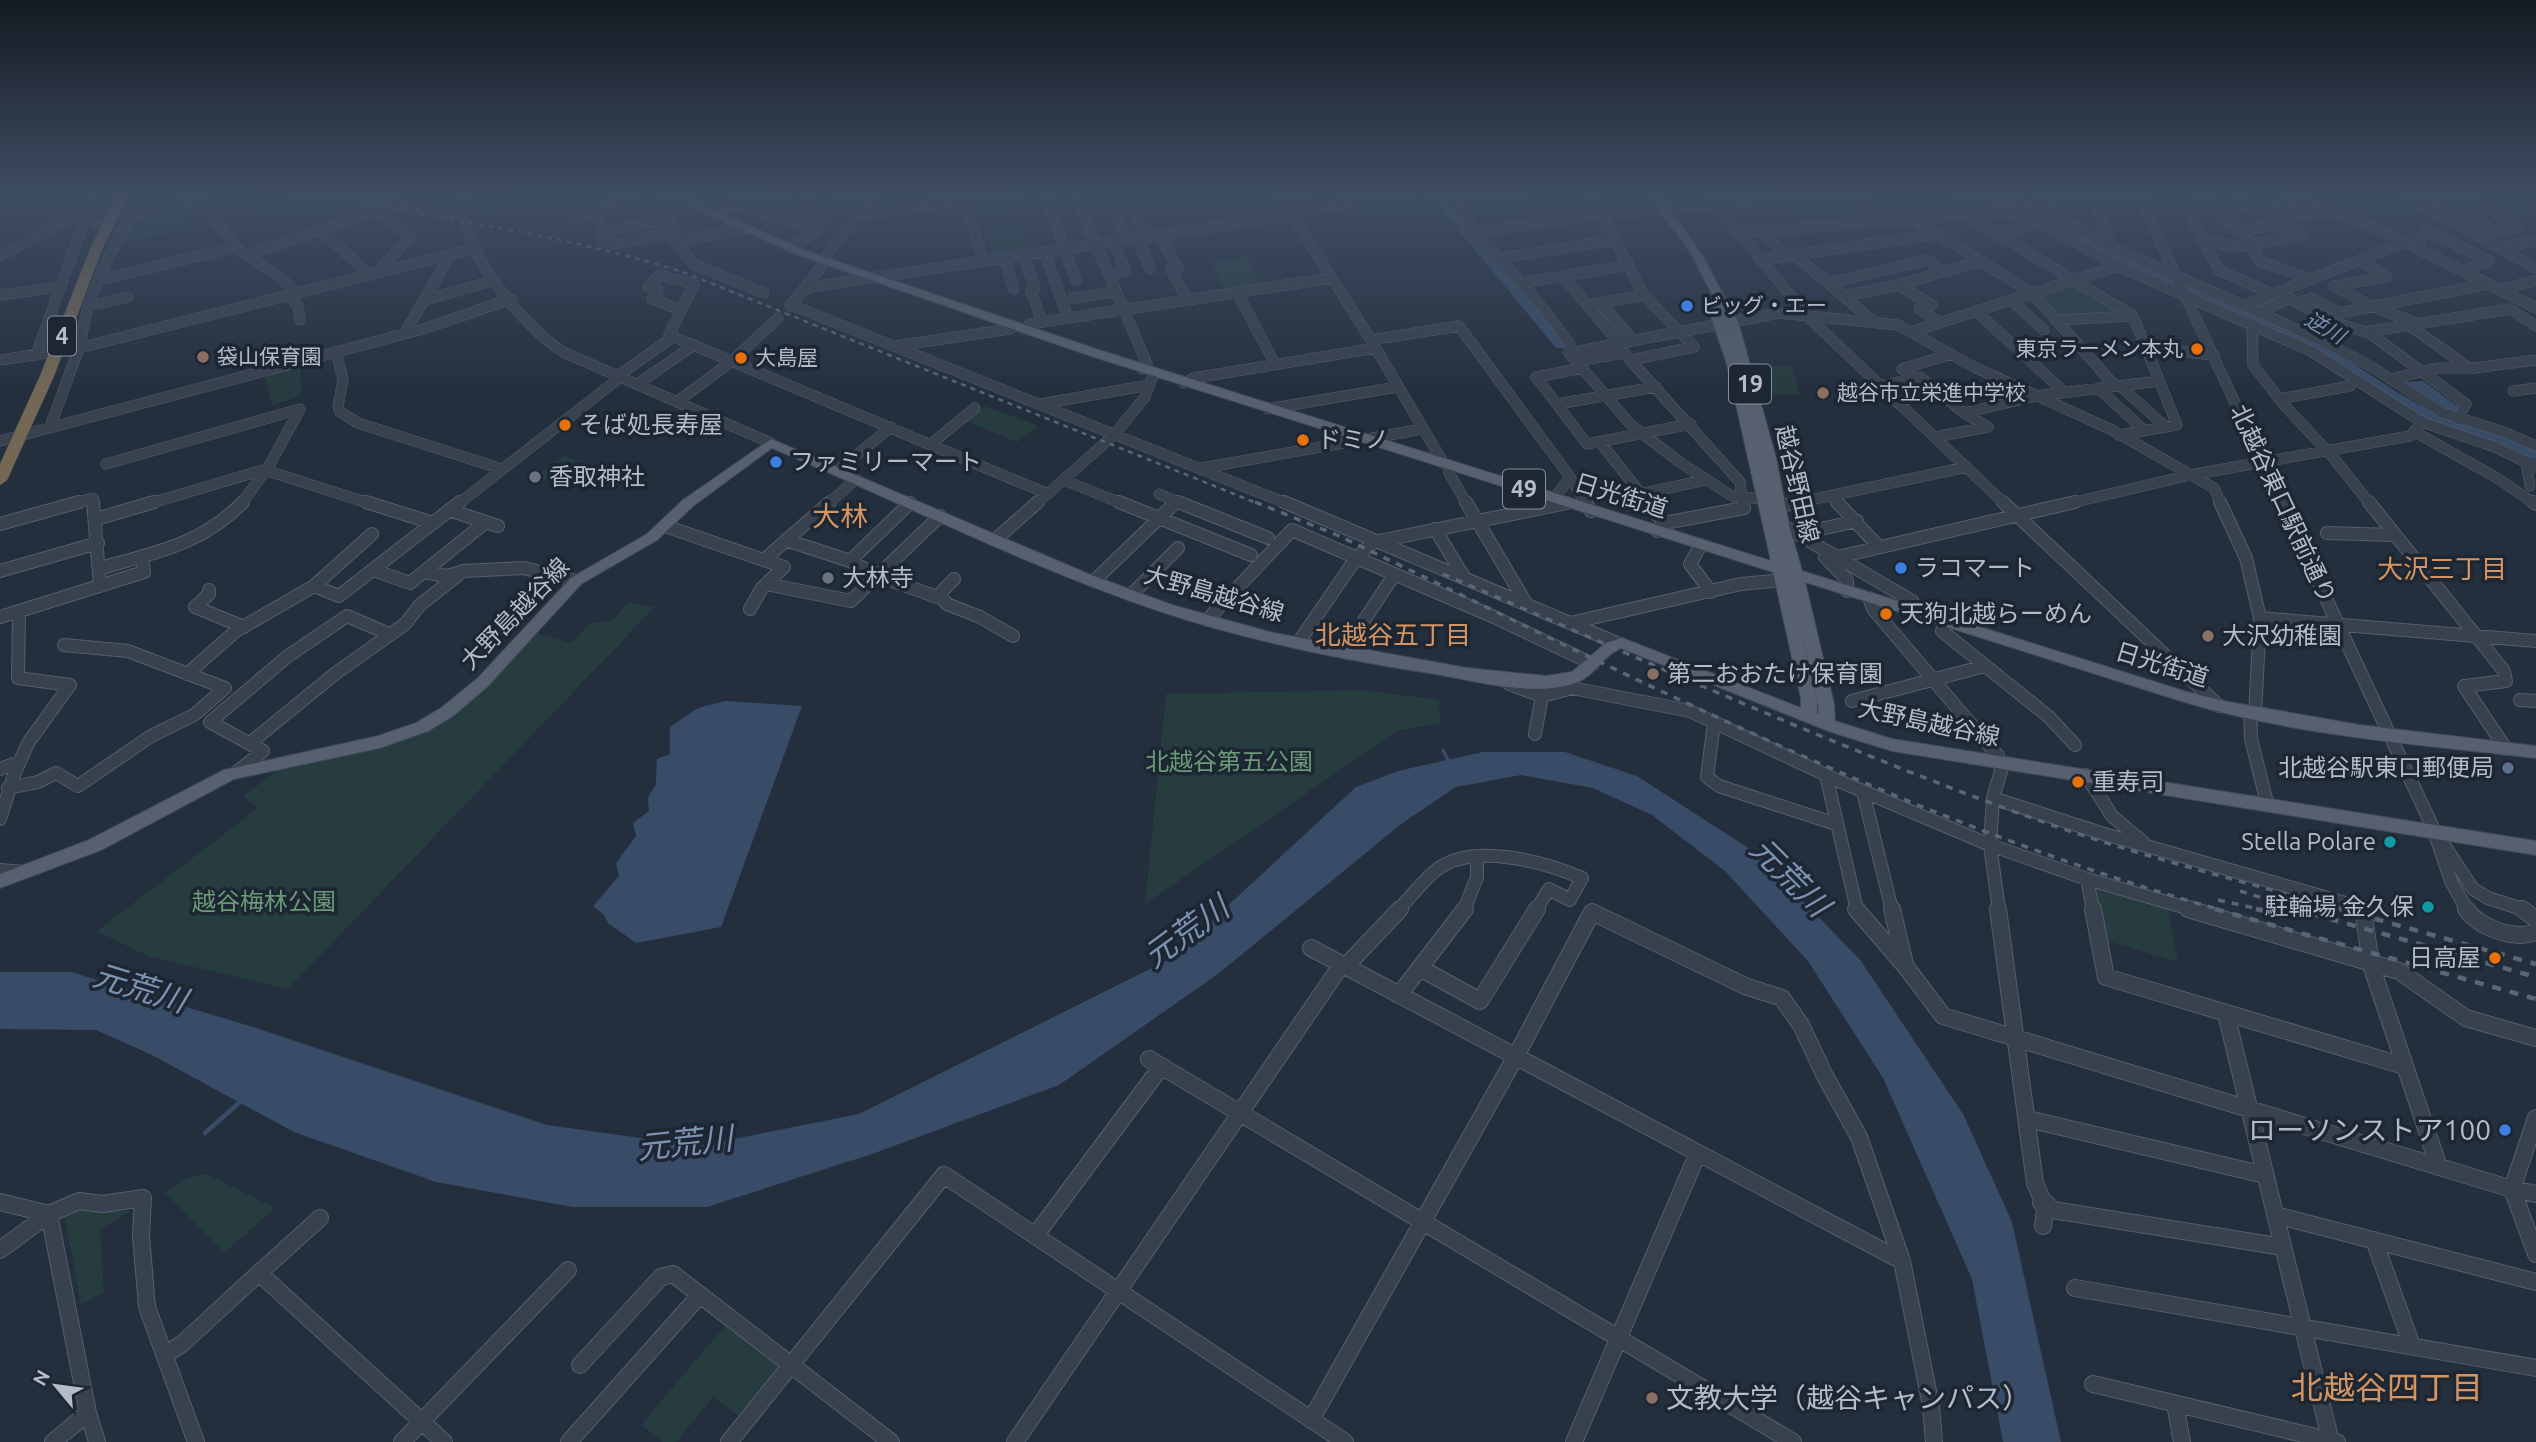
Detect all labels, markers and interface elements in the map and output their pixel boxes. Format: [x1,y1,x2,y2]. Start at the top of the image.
place label: ビッグ・エー [1701,293,1827,317]
marker: ビッグ・エー [1679,298,1695,314]
water label: 逆川 [2301,306,2351,349]
road number: 4 [48,316,76,356]
place label: 東京ラーメン本丸 [2016,336,2183,360]
marker: 東京ラーメン本丸 [2189,341,2205,357]
place label: 袋山保育園 [217,344,322,368]
place label: 大島屋 [755,345,818,369]
marker: 袋山保育園 [195,349,211,365]
marker: 大島屋 [733,350,749,366]
road number: 19 [1729,364,1771,404]
place label: 越谷市立栄進中学校 [1837,380,2026,404]
marker: 越谷市立栄進中学校 [1815,385,1831,401]
street label: 北越谷東口駅前通り [2226,400,2341,607]
place label: そば処長寿屋 [579,411,723,438]
marker: そば処長寿屋 [557,417,573,433]
street label: 越谷野田線 [1771,422,1824,545]
place label: ドミノ [1317,426,1389,453]
marker: ドミノ [1295,432,1311,448]
place label: ファミリーマート [790,448,982,475]
marker: ファミリーマート [768,454,784,470]
place label: 香取神社 [549,463,645,490]
marker: 香取神社 [527,469,543,485]
street label: 日光街道 [1571,469,1671,522]
road number: 49 [1503,470,1545,509]
district label: 大林 [812,500,868,531]
street label: 大野島越谷線 [455,552,574,675]
place label: ラコマート [1915,554,2035,581]
district label: 大沢三丁目 [2377,554,2507,583]
marker: ラコマート [1893,560,1909,576]
street label: 大野島越谷線 [1141,561,1287,626]
place label: 大林寺 [842,564,914,591]
marker: 大林寺 [820,570,836,586]
place label: 天狗北越らーめん [1900,600,2092,627]
marker: 天狗北越らーめん [1878,606,1894,622]
district label: 北越谷五丁目 [1315,620,1471,649]
place label: 大沢幼稚園 [2222,622,2342,649]
marker: 大沢幼稚園 [2200,628,2216,644]
street label: 日光街道 [2112,638,2212,691]
place label: 第二おおたけ保育園 [1667,660,1883,687]
marker: 第二おおたけ保育園 [1645,666,1661,682]
street label: 大野島越谷線 [1856,694,2002,751]
park label: 北越谷第五公園 [1145,748,1313,775]
place label: 北越谷駅東口郵便局 [2278,754,2494,781]
marker: 北越谷駅東口郵便局 [2500,760,2516,776]
place label: 重寿司 [2092,768,2164,795]
marker: 重寿司 [2070,774,2086,790]
place label: Stella Polare [2241,828,2376,855]
water label: 元荒川 [1744,830,1839,925]
marker: Stella Polare [2382,834,2398,850]
water label: 元荒川 [1136,887,1237,974]
park label: 越谷梅林公園 [192,888,336,915]
place label: 駐輪場 金久保 [2265,893,2414,920]
marker: 駐輪場 金久保 [2420,899,2436,915]
place label: 日高屋 [2409,944,2481,971]
marker: 日高屋 [2487,950,2503,966]
water label: 元荒川 [89,956,194,1019]
place label: ローソンストア100 [2248,1114,2491,1145]
water label: 元荒川 [635,1119,737,1165]
marker: ローソンストア100 [2497,1122,2513,1138]
north arrow [21,1351,91,1421]
text: N [28,1366,54,1389]
district label: 北越谷四丁目 [2291,1369,2483,1405]
place label: 文教大学（越谷キャンパス） [1666,1382,2030,1413]
marker: 文教大学（越谷キャンパス） [1644,1390,1660,1406]

